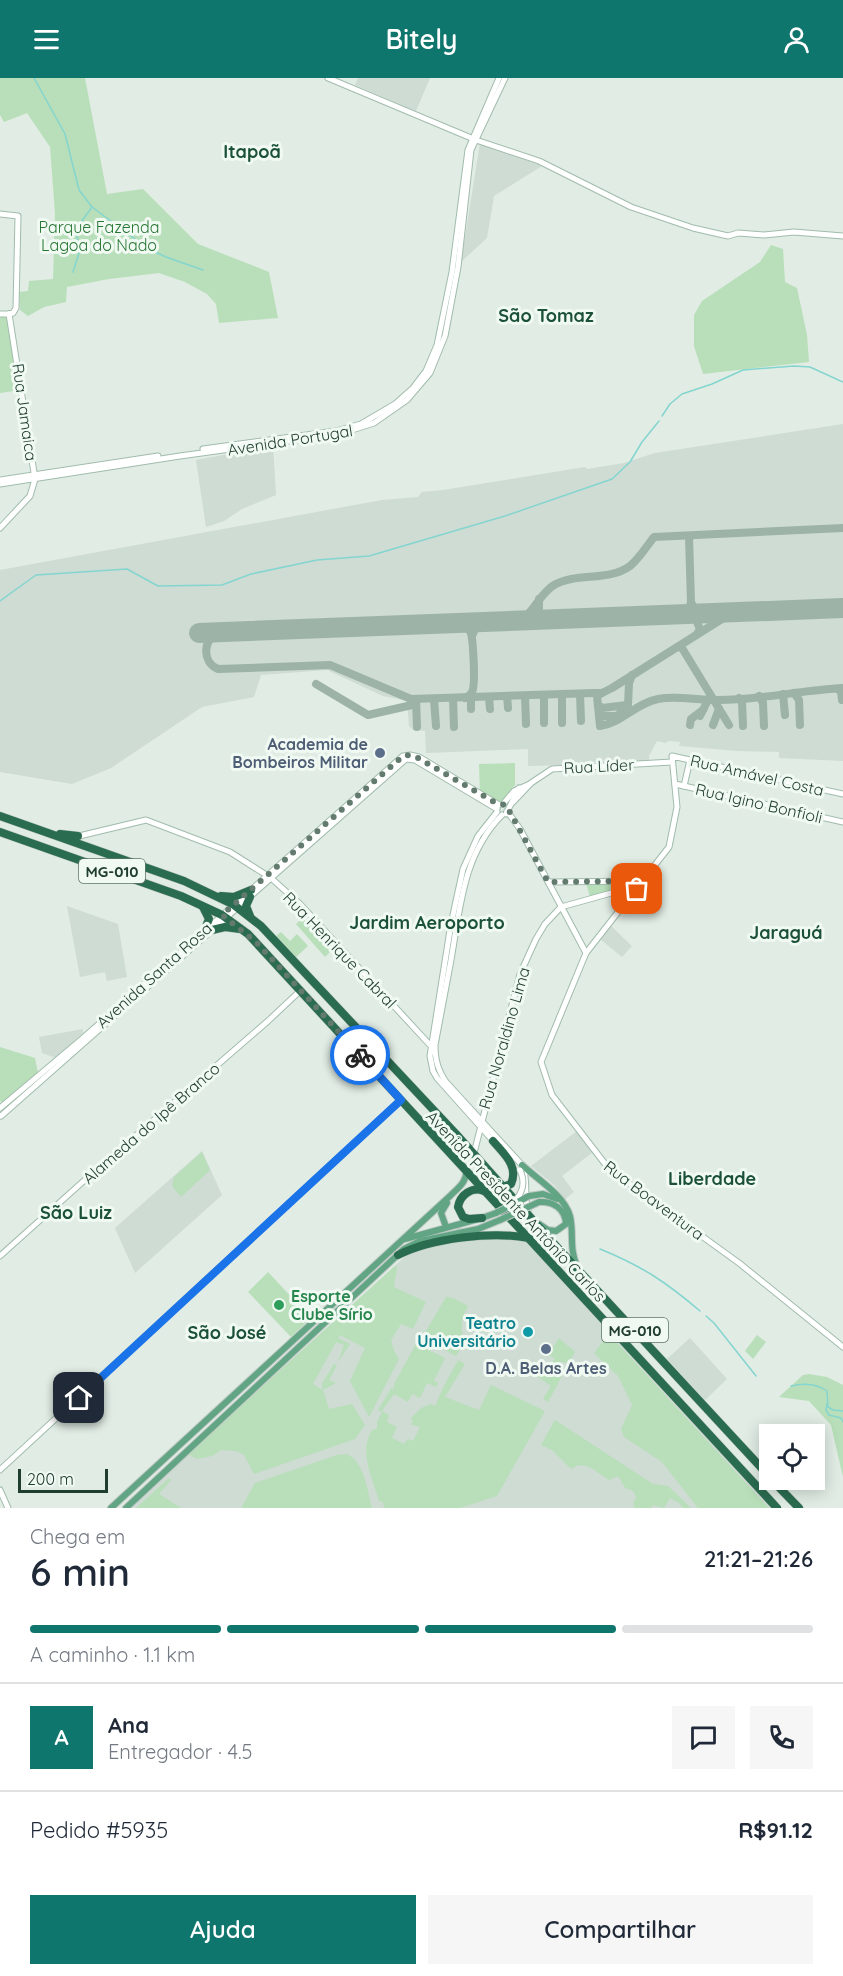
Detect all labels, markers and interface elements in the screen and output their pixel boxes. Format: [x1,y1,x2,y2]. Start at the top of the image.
text: Bitely [385,22,458,56]
icon: menu [30,23,63,56]
icon: person [780,23,813,56]
district label: Itapoã [223,140,281,163]
park label: Parque Fazenda Lagoa do Nado [39,217,159,255]
district label: São Tomaz [498,304,594,327]
street label: Rua Jamaica [8,362,42,462]
street label: Avenida Portugal [226,420,354,460]
place label: Academia de Bombeiros Militar [232,734,368,772]
marker: Academia de Bombeiros Militar [373,746,387,760]
street label: Rua Amável Costa [688,750,826,800]
street label: Rua Líder [563,754,635,778]
street label: Rua Igino Bonfioli [694,779,824,827]
road number: MG-010 [79,859,145,883]
pin [611,863,662,914]
icon: bag [620,872,653,905]
street label: Rua Henrique Cabral [279,887,401,1013]
district label: Jardim Aeroporto [349,911,505,934]
street label: Avenida Santa Rosa [92,918,216,1032]
district label: Jaraguá [749,921,823,944]
street label: Rua Noraldino Lima [474,965,534,1111]
courier [330,1025,390,1085]
icon: bike [344,1039,377,1072]
street label: Alameda do Ipê Branco [78,1058,224,1188]
street label: Avenida Presidente Antônio Carlos [422,1106,610,1306]
street label: Rua Boaventura [600,1156,708,1244]
district label: Liberdade [668,1167,756,1190]
district label: São Luiz [40,1201,112,1224]
place label: Esporte Clube Sírio [291,1286,373,1324]
marker: Esporte Clube Sírio [272,1298,286,1312]
place label: Teatro Universitário [417,1313,516,1351]
road number: MG-010 [602,1318,668,1342]
district label: São José [188,1321,266,1344]
marker: Teatro Universitário [521,1325,535,1339]
marker: D.A. Belas Artes [539,1342,553,1356]
place label: D.A. Belas Artes [485,1358,607,1378]
pin [53,1372,104,1423]
icon: home [62,1381,95,1414]
map controls [759,1424,825,1490]
button: locate [759,1424,825,1490]
scale bar [18,1466,108,1494]
text: 200 m [27,1469,74,1489]
text: Chega em [30,1524,125,1549]
text: 21:21–21:26 [704,1545,813,1573]
text: 6 min [30,1547,130,1596]
text: A caminho · 1.1 km [30,1642,195,1667]
button: chat [672,1706,735,1769]
button: phone [750,1706,813,1769]
text: Ana [108,1711,149,1739]
text: A [54,1723,69,1751]
text: Entregador · 4.5 [108,1739,252,1764]
text: Pedido #5935 [30,1816,168,1844]
text: R$91.12 [738,1816,813,1844]
button: Ajuda [30,1895,416,1964]
button: Compartilhar [428,1895,813,1964]

